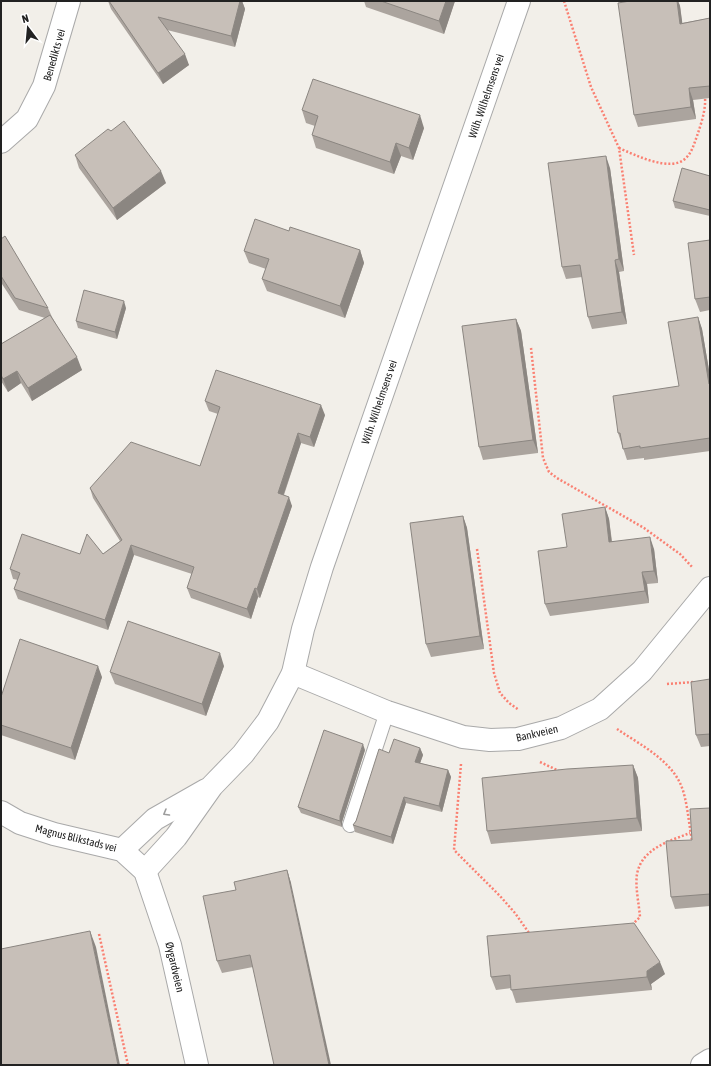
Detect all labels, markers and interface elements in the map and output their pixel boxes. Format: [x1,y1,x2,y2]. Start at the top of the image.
north arrow [8,8,48,48]
text: N [20,12,30,25]
street label: Benedikts vei [41,28,67,82]
street label: Wilh. Wilhelmsens vei [466,52,506,140]
street label: Wilh. Wilhelmsens vei [359,358,399,446]
street label: Bankveien [515,722,559,744]
one-way arrow [163,808,170,815]
street label: Magnus Blikstads vei [34,822,118,854]
street label: Øygardveien [163,941,187,993]

